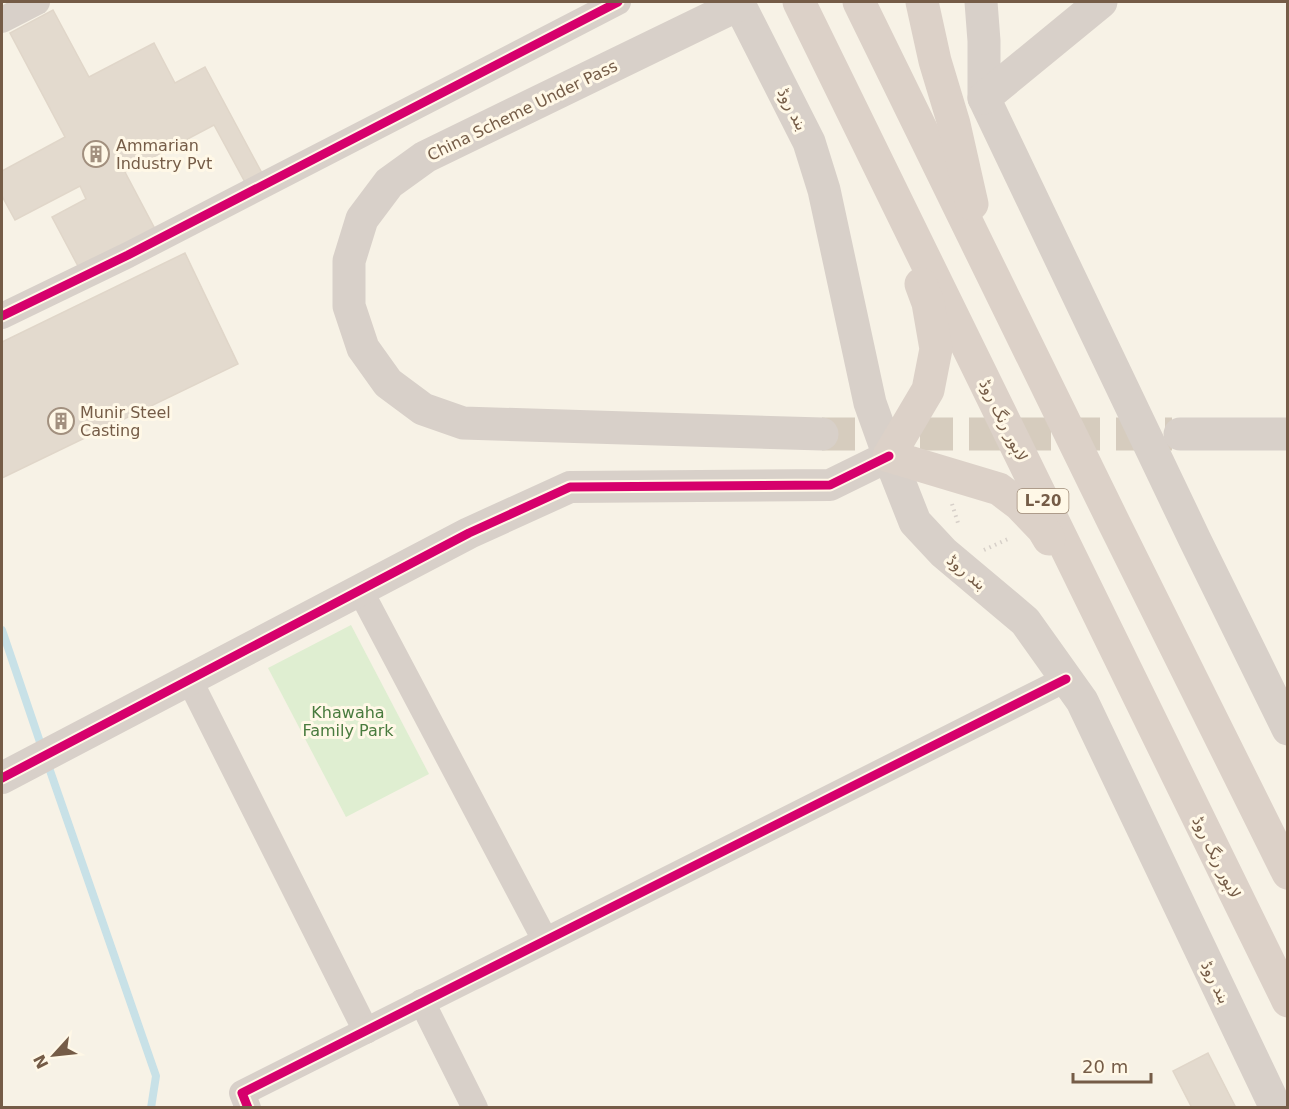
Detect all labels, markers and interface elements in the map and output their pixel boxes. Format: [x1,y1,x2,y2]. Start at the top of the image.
street label: China Scheme Under Pass [424,56,620,165]
street label: بند روڈ [773,85,811,134]
place label: Ammarian Industry Pvt [116,136,212,173]
building icon: Ammarian Industry Pvt [81,139,111,169]
street label: لاہور رنگ روڈ [975,376,1032,465]
place label: Munir Steel Casting [80,403,171,440]
building icon: Munir Steel Casting [46,406,76,436]
road number: L-20 [1018,489,1068,513]
street label: بند روڈ [943,551,990,595]
park label: Khawaha Family Park [302,703,394,740]
street label: لاہور رنگ روڈ [1188,813,1245,902]
street label: بند روڈ [1196,958,1234,1007]
north arrow [24,1025,84,1085]
scale bar [1073,1046,1151,1084]
text: N [30,1051,53,1072]
text: 20 m [1082,1056,1128,1077]

